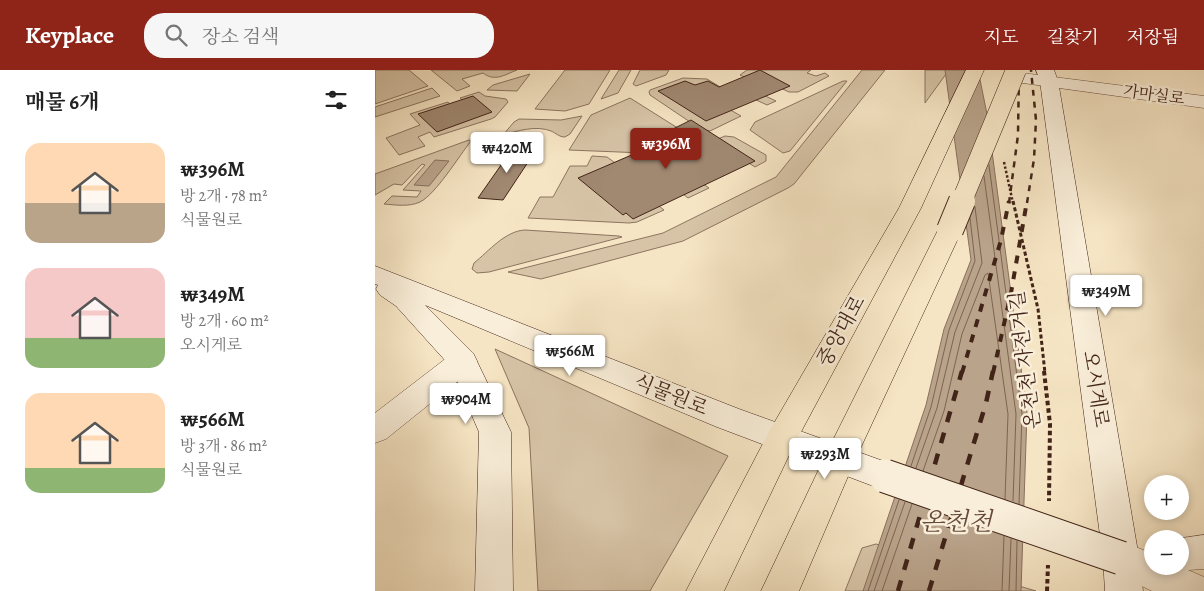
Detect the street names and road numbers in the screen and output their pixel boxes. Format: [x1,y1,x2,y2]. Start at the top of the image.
street label: 가마실로 [1122,80,1187,110]
street label: 온천천 자전거길 [1003,289,1047,431]
street label: 중앙대로 [810,291,872,371]
street label: 오시게로 [1077,349,1115,429]
street label: 식물원로 [630,368,712,422]

